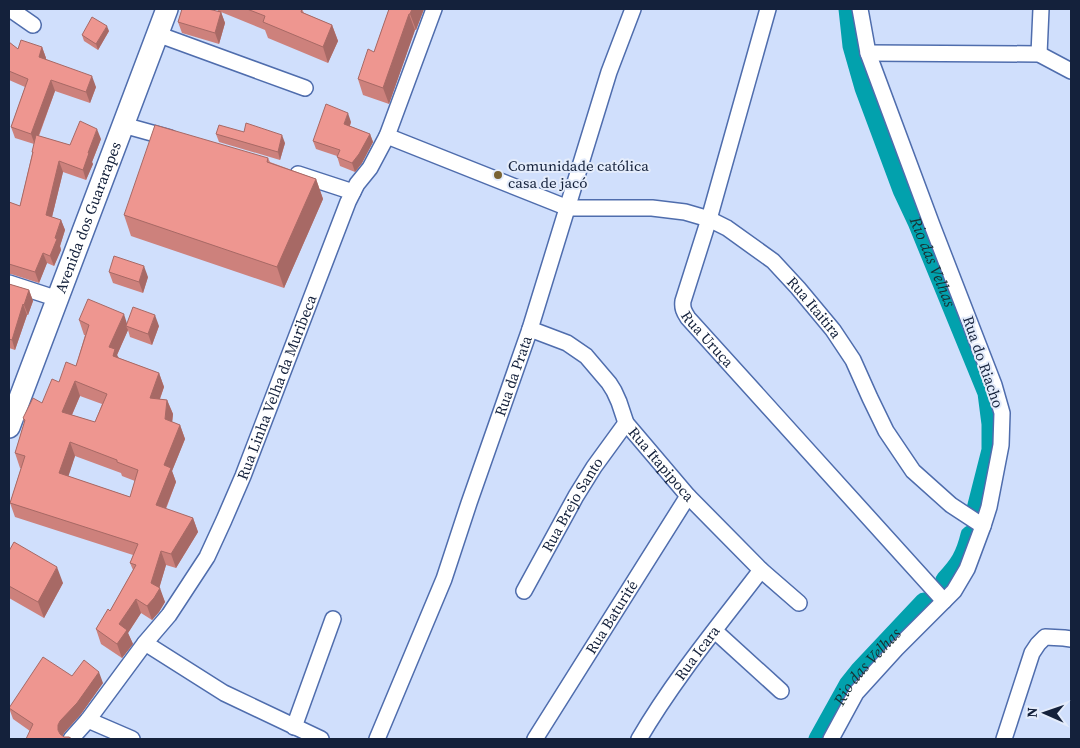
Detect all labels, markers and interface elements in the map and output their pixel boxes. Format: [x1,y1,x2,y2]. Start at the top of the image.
street label: Avenida dos Guararapes [50,138,126,296]
place label: Comunidade católica casa de jacó [508,155,649,193]
marker: Comunidade católica casa de jacó [492,169,504,181]
water label: Rio das Velhas [905,212,962,310]
street label: Rua Itaitira [782,272,847,343]
street label: Rua Linha Velha da Muribeca [232,291,322,483]
street label: Rua Uruça [676,307,739,372]
street label: Rua do Riacho [958,313,1009,411]
street label: Rua da Prata [489,332,537,419]
street label: Rua Itapipoca [624,422,699,507]
street label: Rua Brejo Santo [536,453,608,555]
street label: Rua Baturité [580,576,643,658]
street label: Rua Icara [670,621,725,684]
water label: Rio das Velhas [827,622,906,710]
north arrow [1020,688,1070,738]
text: N [1022,707,1042,718]

